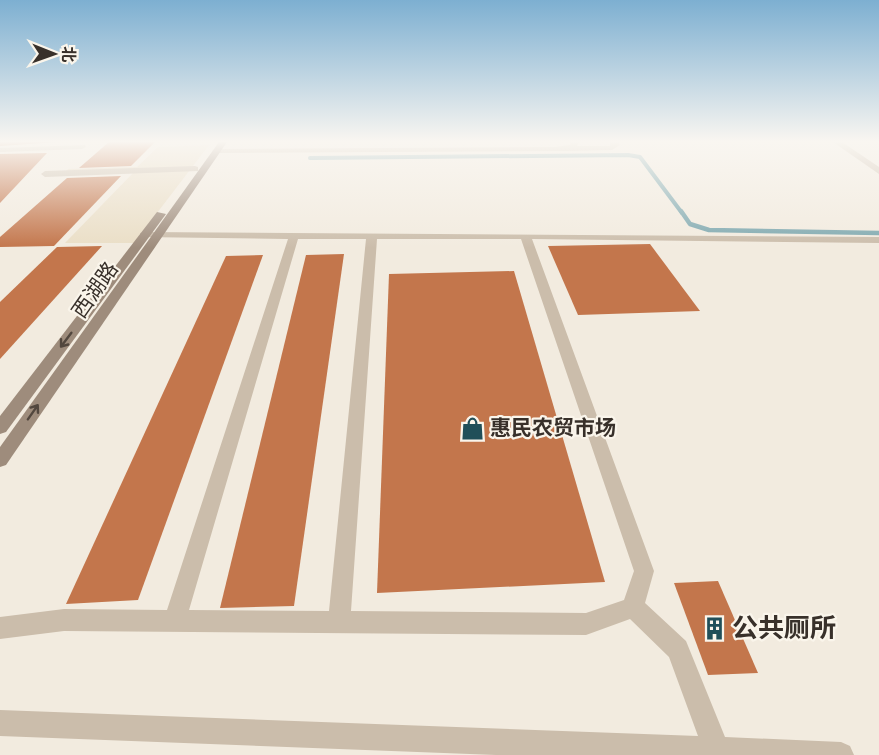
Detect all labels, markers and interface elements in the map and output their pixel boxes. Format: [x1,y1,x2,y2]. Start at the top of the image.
north arrow [24,24,84,84]
text: 北 [59,46,78,62]
street label: 西湖路 [67,257,123,323]
one-way arrow [59,331,72,347]
one-way arrow [27,405,39,421]
shop icon: 惠民农贸市场 [459,415,485,441]
place label: 惠民农贸市场 [490,416,616,440]
place label: 公共厕所 [732,613,836,644]
building icon: 公共厕所 [701,615,727,641]

